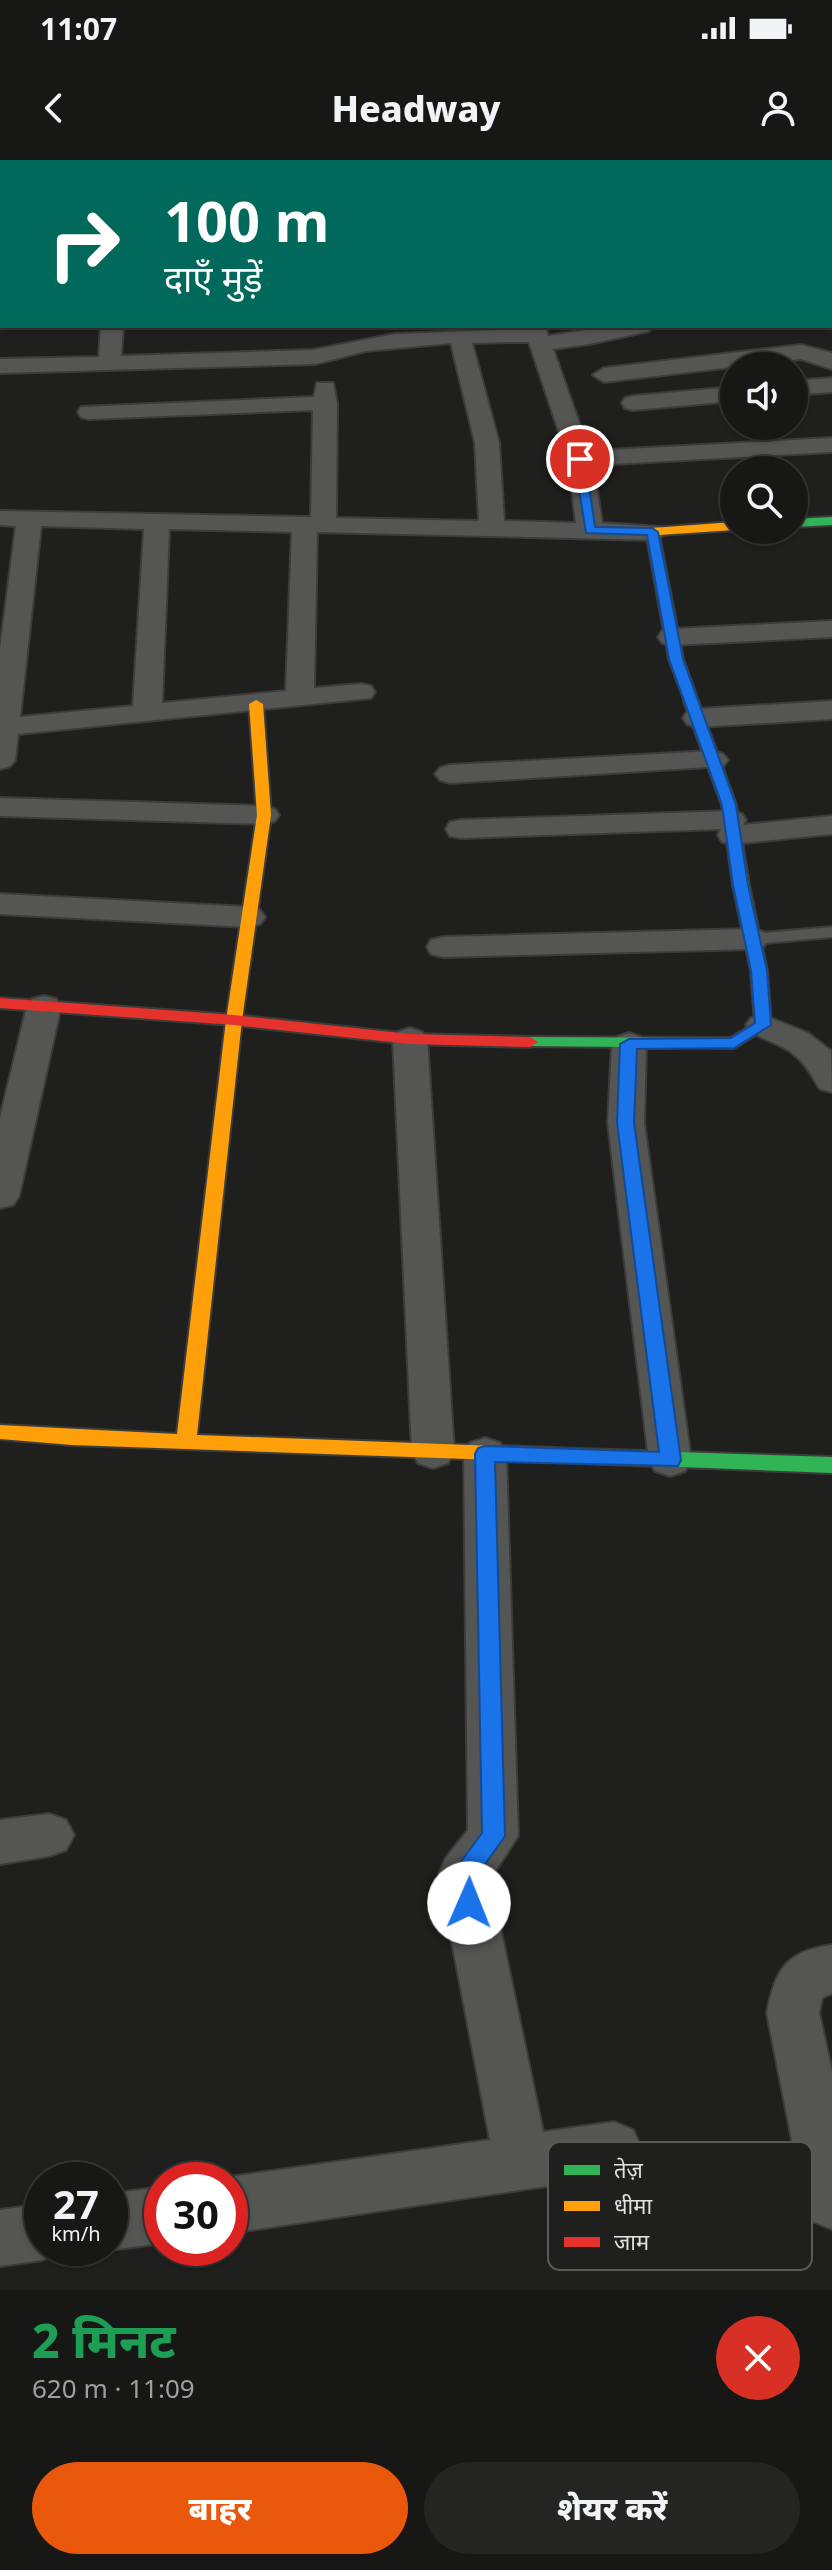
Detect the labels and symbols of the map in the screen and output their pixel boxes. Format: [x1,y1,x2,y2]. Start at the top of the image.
pin [546,425,614,493]
position arrow [427,1861,511,1945]
legend [548,2142,812,2270]
text: तेज़ [614,2154,644,2184]
speed limit sign: 30 [144,2162,248,2266]
text: धीमा [614,2190,652,2220]
text: जाम [614,2226,650,2256]

